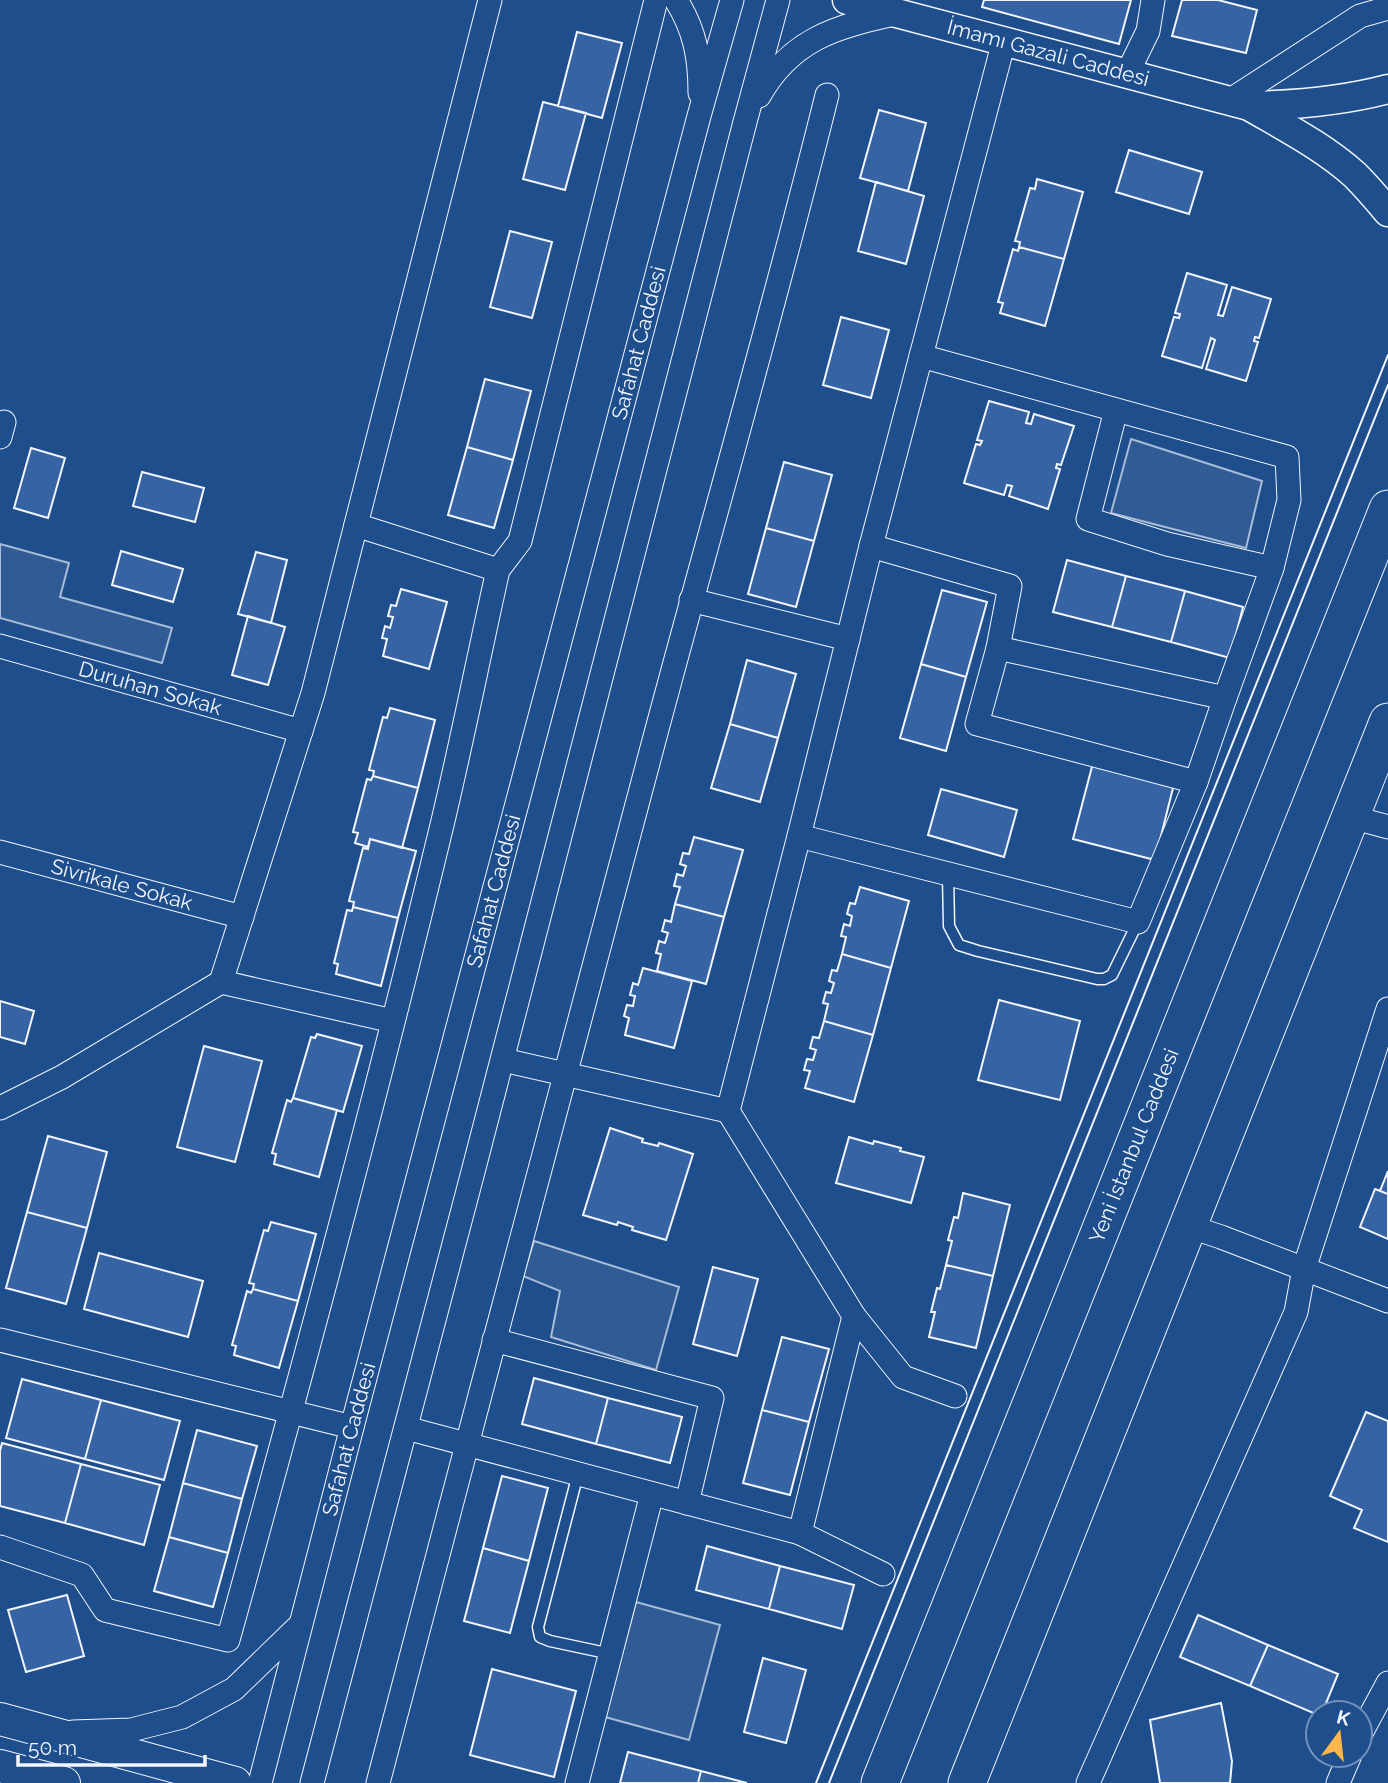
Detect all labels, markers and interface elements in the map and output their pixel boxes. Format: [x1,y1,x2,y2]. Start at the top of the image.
street label: İmamı Gazali Caddesi [944,14,1152,91]
street label: Safahat Caddesi [606,264,671,422]
street label: Duruhan Sokak [76,656,225,720]
street label: Safahat Caddesi [461,812,526,970]
street label: Sivrikale Sokak [48,853,195,915]
street label: Yeni İstanbul Caddesi [1084,1045,1184,1246]
street label: Safahat Caddesi [317,1360,381,1519]
north arrow [1304,1699,1374,1769]
text: K [1334,1705,1353,1730]
scale bar [18,1724,205,1768]
text: 50 m [28,1735,77,1760]

